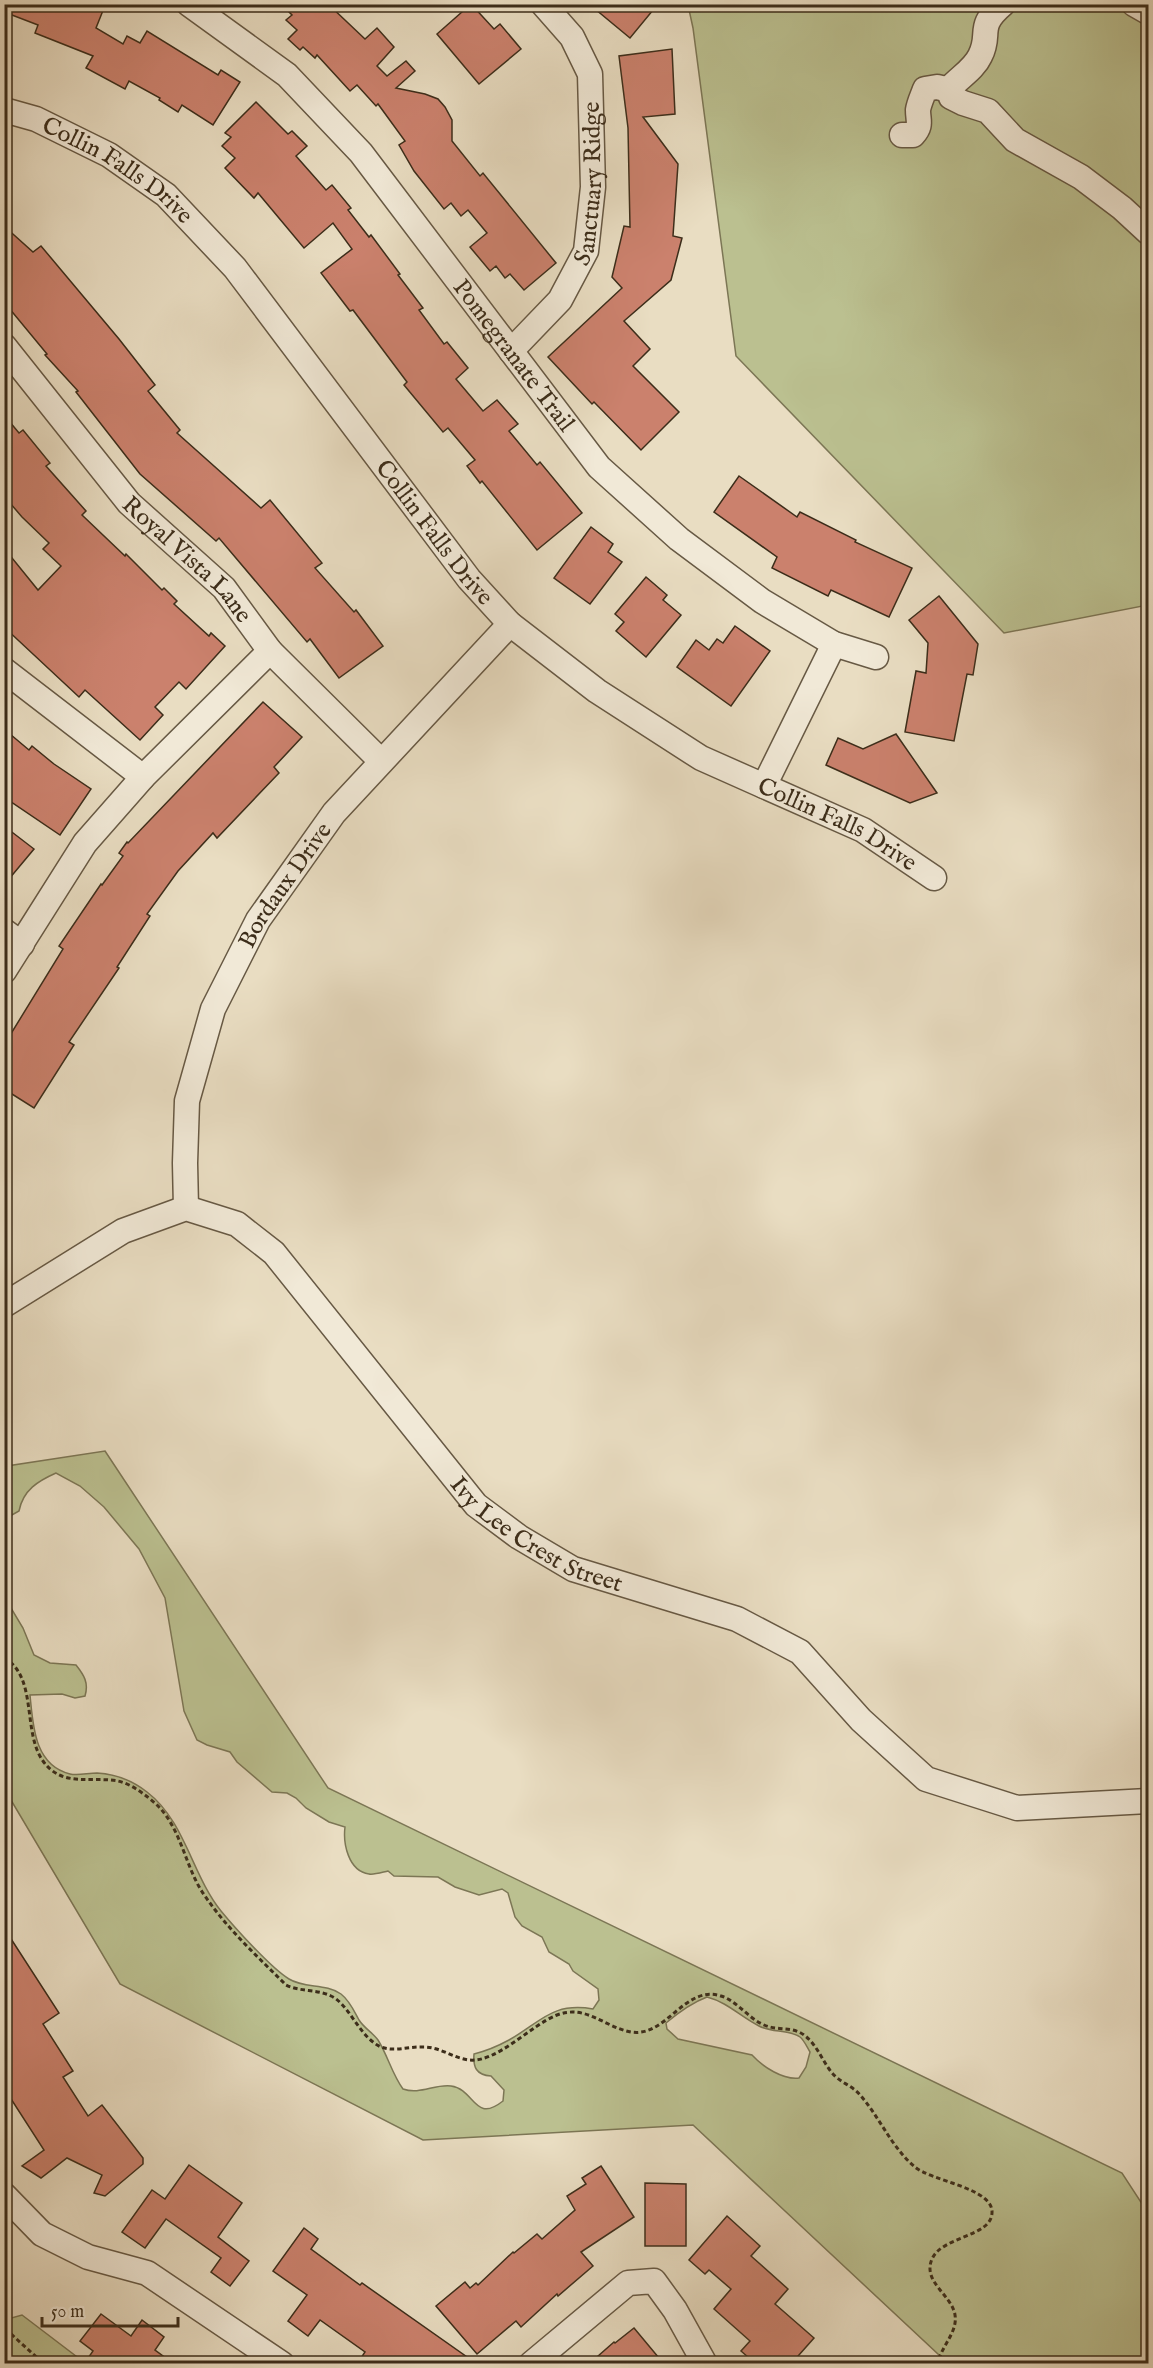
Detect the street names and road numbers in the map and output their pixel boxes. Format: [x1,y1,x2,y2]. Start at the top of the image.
street label: Sanctuary Ridge [567,101,610,272]
street label: Collin Falls Drive [36,110,199,231]
street label: Pomegranate Trail [445,273,581,439]
street label: Collin Falls Drive [368,454,499,613]
street label: Royal Vista Lane [115,490,258,630]
street label: Collin Falls Drive [752,771,922,879]
street label: Bordaux Drive [232,817,339,954]
street label: Ivy Lee Crest Street [442,1471,626,1600]

